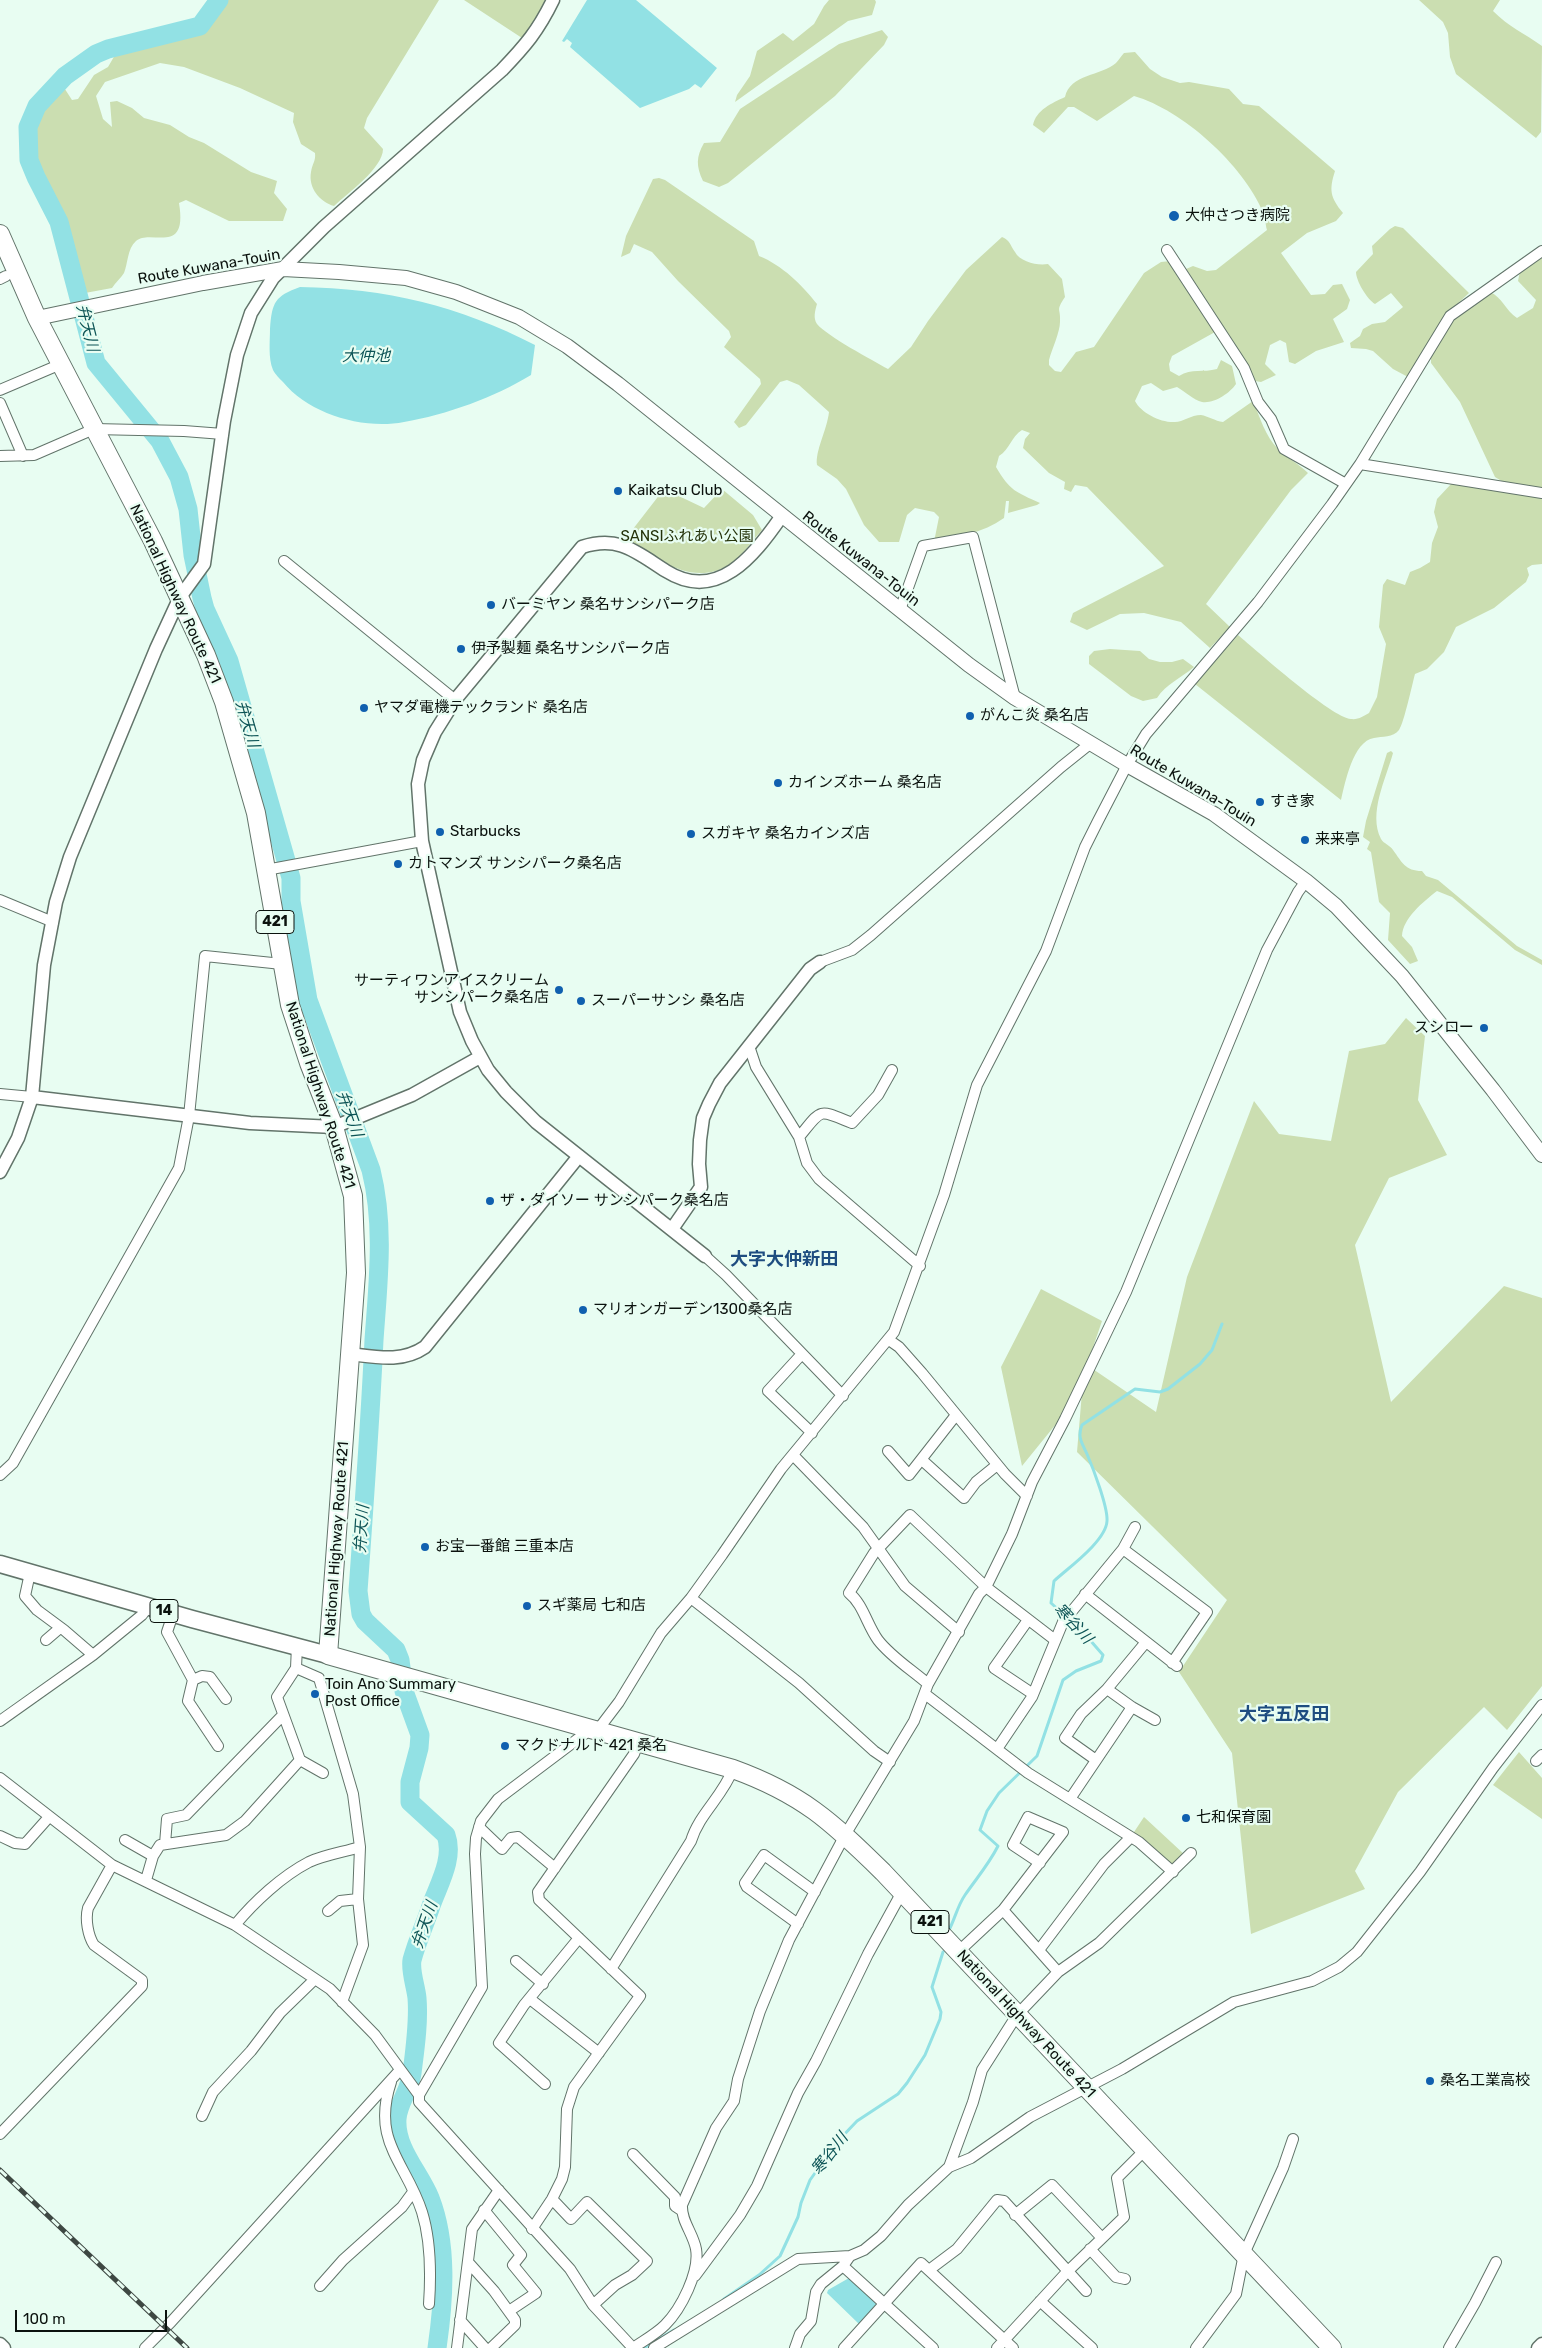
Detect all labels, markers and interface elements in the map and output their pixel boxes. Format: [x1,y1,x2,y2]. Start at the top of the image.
place label: 大仲さつき病院 [1185,207,1290,225]
marker: 大仲さつき病院 [1167,209,1181,223]
street label: Route Kuwana-Touin [136,246,282,288]
water label: 弁天川 [72,302,102,354]
water label: 大仲池 [342,346,390,366]
place label: Kaikatsu Club [628,482,722,500]
marker: Kaikatsu Club [612,485,624,497]
street label: National Highway Route 421 [126,502,224,686]
street label: Route Kuwana-Touin [799,507,923,611]
park label: SANSIふれあい公園 [620,528,754,546]
place label: バーミヤン 桑名サンシパーク店 [501,596,715,614]
marker: バーミヤン 桑名サンシパーク店 [485,599,497,611]
place label: 伊予製麺 桑名サンシパーク店 [471,640,670,658]
marker: 伊予製麺 桑名サンシパーク店 [455,643,467,655]
water label: 弁天川 [231,698,263,750]
place label: ヤマダ電機テックランド 桑名店 [374,699,588,717]
marker: ヤマダ電機テックランド 桑名店 [358,702,370,714]
place label: がんこ炎 桑名店 [980,707,1089,725]
marker: がんこ炎 桑名店 [964,710,976,722]
street label: Route Kuwana-Touin [1126,741,1260,831]
place label: カインズホーム 桑名店 [788,774,942,792]
marker: カインズホーム 桑名店 [772,777,784,789]
place label: すき家 [1270,793,1315,811]
marker: すき家 [1254,796,1266,808]
place label: Starbucks [450,823,521,841]
place label: スガキヤ 桑名カインズ店 [701,825,870,843]
marker: Starbucks [434,826,446,838]
marker: スガキヤ 桑名カインズ店 [685,828,697,840]
place label: 来来亭 [1315,831,1360,849]
marker: 来来亭 [1299,834,1311,846]
place label: カトマンズ サンシパーク桑名店 [408,855,622,873]
marker: カトマンズ サンシパーク桑名店 [392,858,404,870]
road number: 421 [256,910,294,934]
place label: サーティワンアイスクリーム サンシパーク桑名店 [354,972,549,1007]
marker: サーティワンアイスクリーム サンシパーク桑名店 [553,984,565,996]
place label: スーパーサンシ 桑名店 [591,992,745,1010]
marker: スーパーサンシ 桑名店 [575,995,587,1007]
street label: National Highway Route 421 [281,999,359,1191]
place label: スシロー [1414,1019,1474,1037]
marker: スシロー [1478,1022,1490,1034]
water label: 弁天川 [332,1088,366,1140]
place label: ザ・ダイソー サンシパーク桑名店 [500,1192,729,1210]
marker: ザ・ダイソー サンシパーク桑名店 [484,1195,496,1207]
district label: 大字大仲新田 [730,1249,838,1271]
place label: マリオンガーデン1300桑名店 [593,1301,792,1319]
marker: マリオンガーデン1300桑名店 [577,1304,589,1316]
street label: National Highway Route 421 [321,1441,353,1637]
water label: 弁天川 [351,1504,373,1554]
place label: お宝一番館 三重本店 [435,1538,574,1556]
marker: お宝一番館 三重本店 [419,1541,431,1553]
place label: スギ薬局 七和店 [537,1597,646,1615]
road number: 14 [150,1600,178,1622]
marker: スギ薬局 七和店 [521,1600,533,1612]
water label: 寒谷川 [1050,1600,1096,1648]
place label: Toin Ano Summary Post Office [325,1676,456,1711]
marker: Toin Ano Summary Post Office [309,1688,321,1700]
district label: 大字五反田 [1239,1704,1329,1726]
place label: マクドナルド 421 桑名 [515,1737,667,1755]
marker: マクドナルド 421 桑名 [499,1740,511,1752]
place label: 七和保育園 [1196,1809,1271,1827]
marker: 七和保育園 [1180,1812,1192,1824]
water label: 弁天川 [408,1899,442,1951]
road number: 421 [911,1910,949,1934]
street label: National Highway Route 421 [953,1946,1099,2102]
place label: 桑名工業高校 [1440,2072,1530,2090]
marker: 桑名工業高校 [1424,2075,1436,2087]
water label: 寒谷川 [808,2129,852,2179]
scale bar [18,2300,170,2332]
text: 100 m [23,2310,65,2328]

